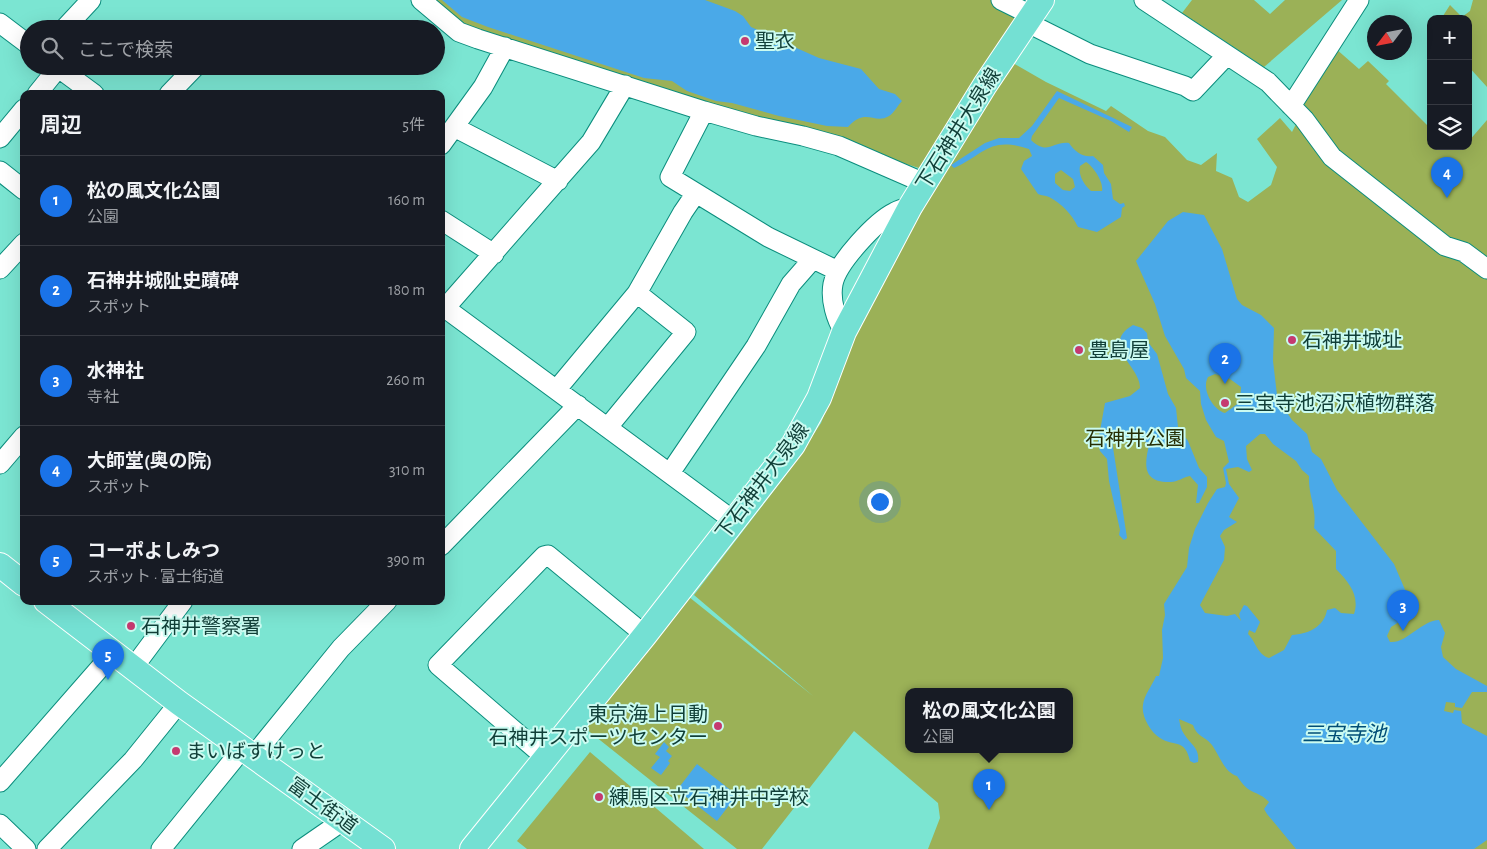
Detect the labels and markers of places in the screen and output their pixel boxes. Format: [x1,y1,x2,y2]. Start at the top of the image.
place label: 聖衣 [755,30,795,52]
marker: 聖衣 [739,35,751,47]
pin: 4 [1431,157,1463,198]
place label: 石神井城址 [1302,329,1402,351]
marker: 石神井城址 [1286,334,1298,346]
place label: 豊島屋 [1089,340,1149,361]
pin: 2 [1209,343,1241,384]
marker: 豊島屋 [1073,344,1085,356]
place label: 三宝寺池沼沢植物群落 [1235,392,1435,414]
marker: 三宝寺池沼沢植物群落 [1219,397,1231,409]
pin: 3 [1387,590,1419,631]
place label: 石神井警察署 [141,616,261,637]
marker: 石神井警察署 [125,620,137,632]
pin: 5 [92,639,124,680]
place label: 東京海上日動 石神井スポーツセンター [488,703,708,748]
marker: 東京海上日動 石神井スポーツセンター [712,720,724,732]
place label: まいばすけっと [186,741,326,762]
marker: まいばすけっと [170,745,182,757]
pin: 1 [973,769,1005,810]
place label: 練馬区立石神井中学校 [609,787,809,808]
marker: 練馬区立石神井中学校 [593,791,605,803]

